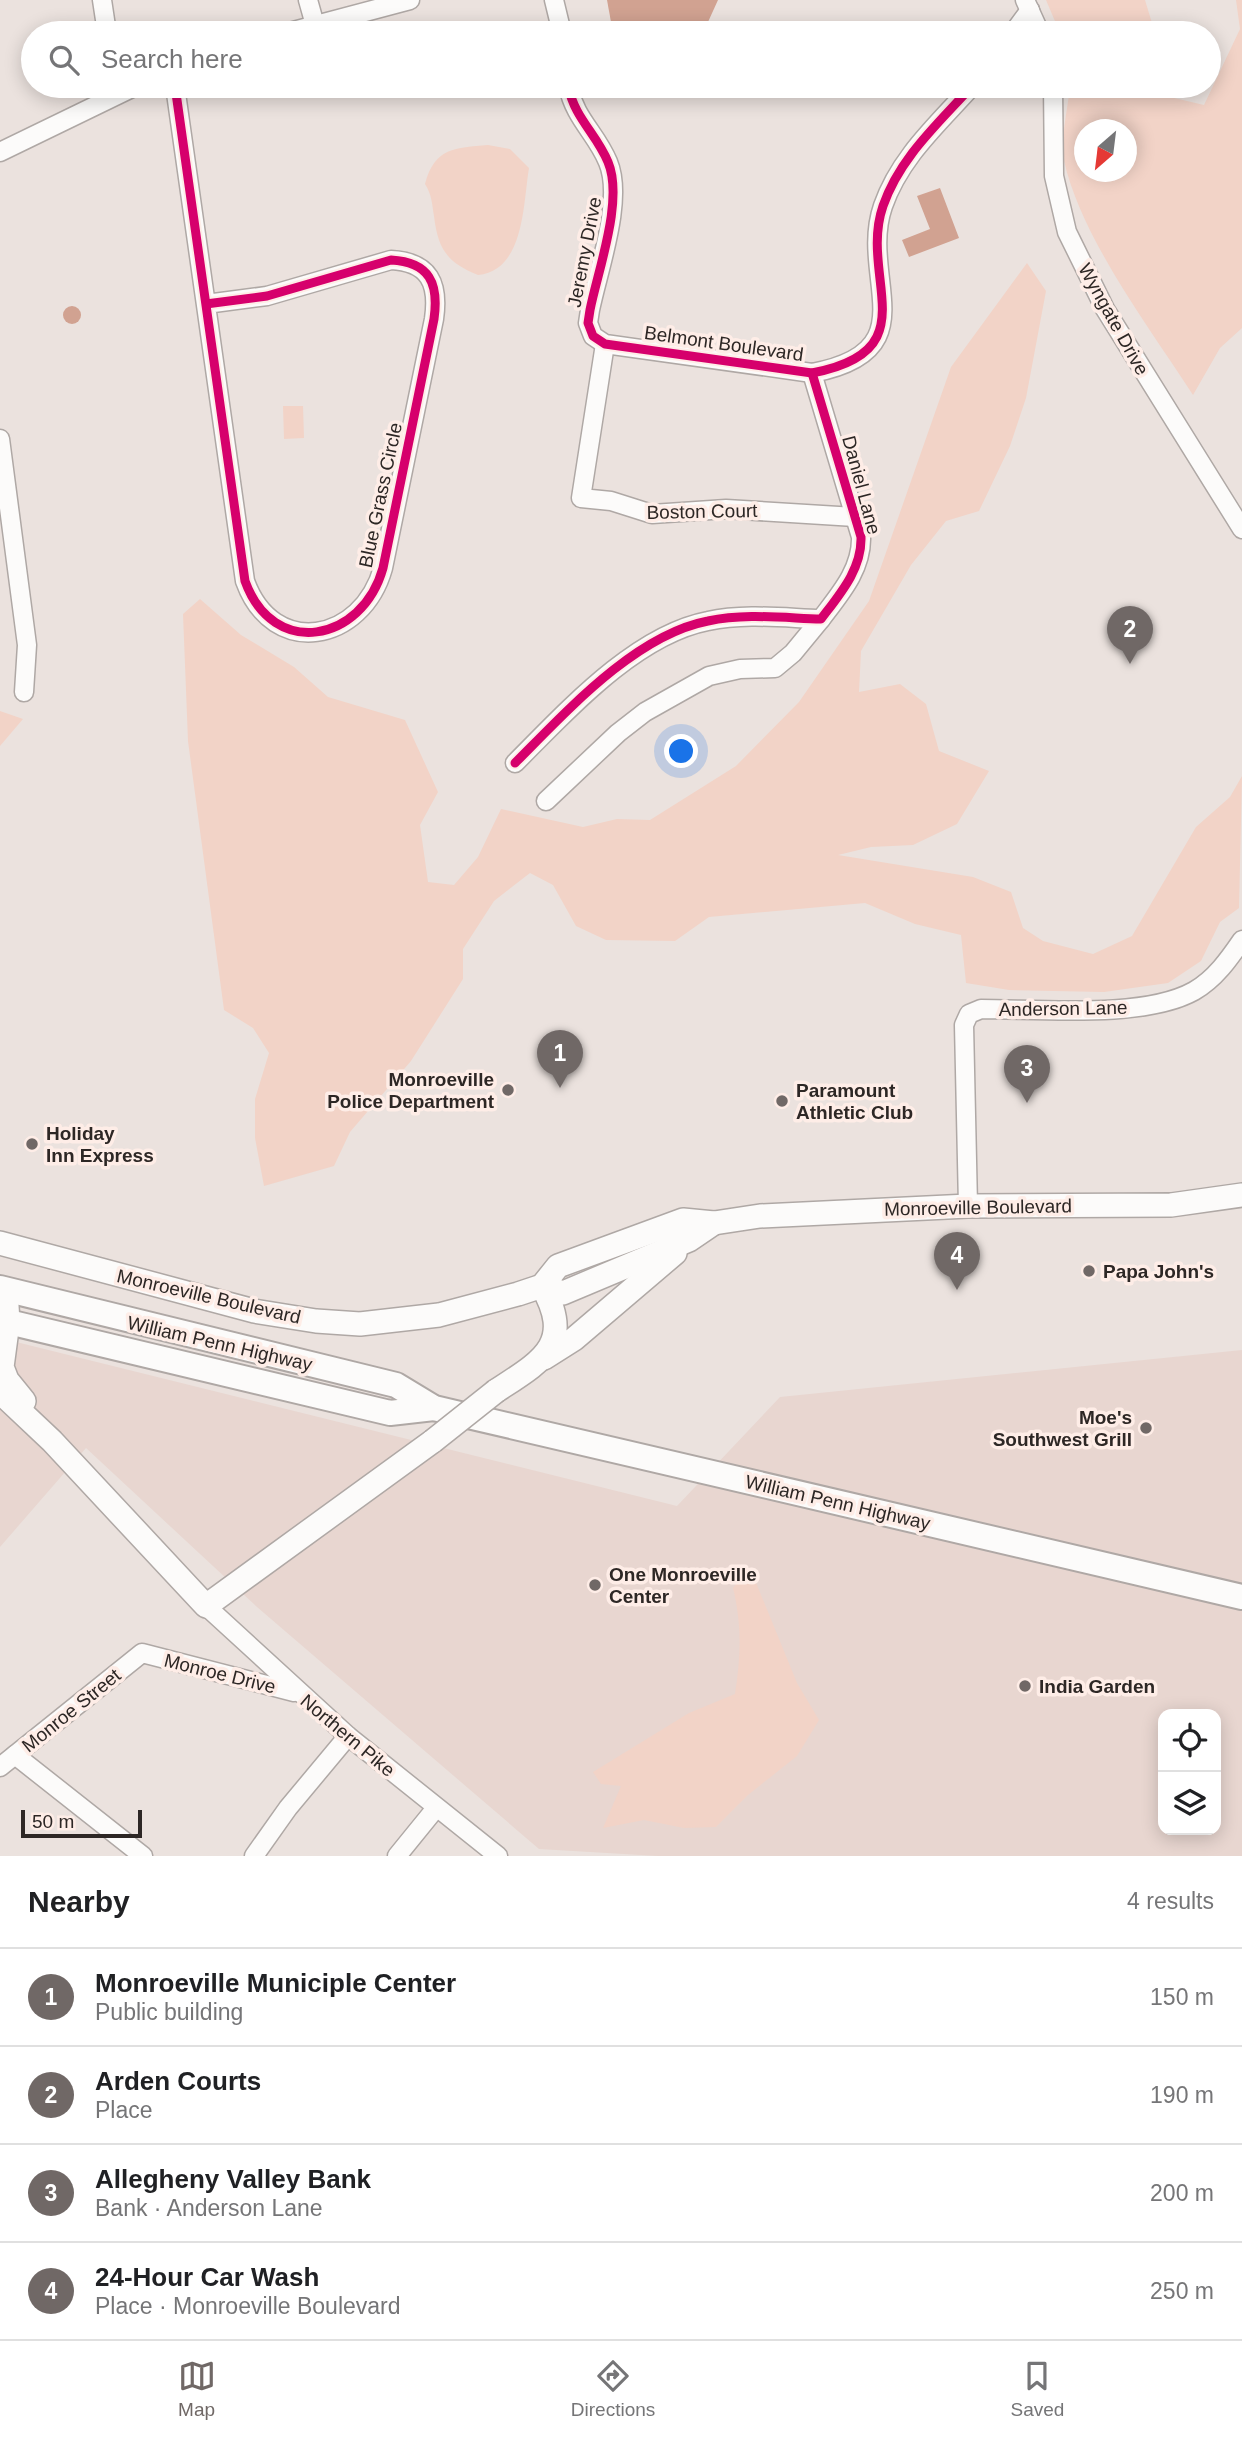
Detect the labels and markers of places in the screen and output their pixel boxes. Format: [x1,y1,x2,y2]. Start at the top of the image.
pin: 2 [1107,606,1153,664]
pin: 1 [537,1030,583,1088]
pin: 3 [1004,1045,1050,1103]
place label: Monroeville Police Department [327,1069,495,1112]
place label: Paramount Athletic Club [796,1080,913,1123]
marker: Monroeville Police Department [500,1082,516,1098]
marker: Paramount Athletic Club [774,1093,790,1109]
place label: Holiday Inn Express [46,1123,154,1166]
marker: Holiday Inn Express [24,1136,40,1152]
pin: 4 [934,1232,980,1290]
place label: Papa John's [1103,1261,1214,1282]
marker: Papa John's [1081,1263,1097,1279]
place label: Moe's Southwest Grill [993,1407,1132,1450]
marker: Moe's Southwest Grill [1138,1420,1154,1436]
place label: One Monroeville Center [609,1564,757,1607]
marker: One Monroeville Center [587,1577,603,1593]
place label: India Garden [1039,1676,1155,1697]
marker: India Garden [1017,1678,1033,1694]

